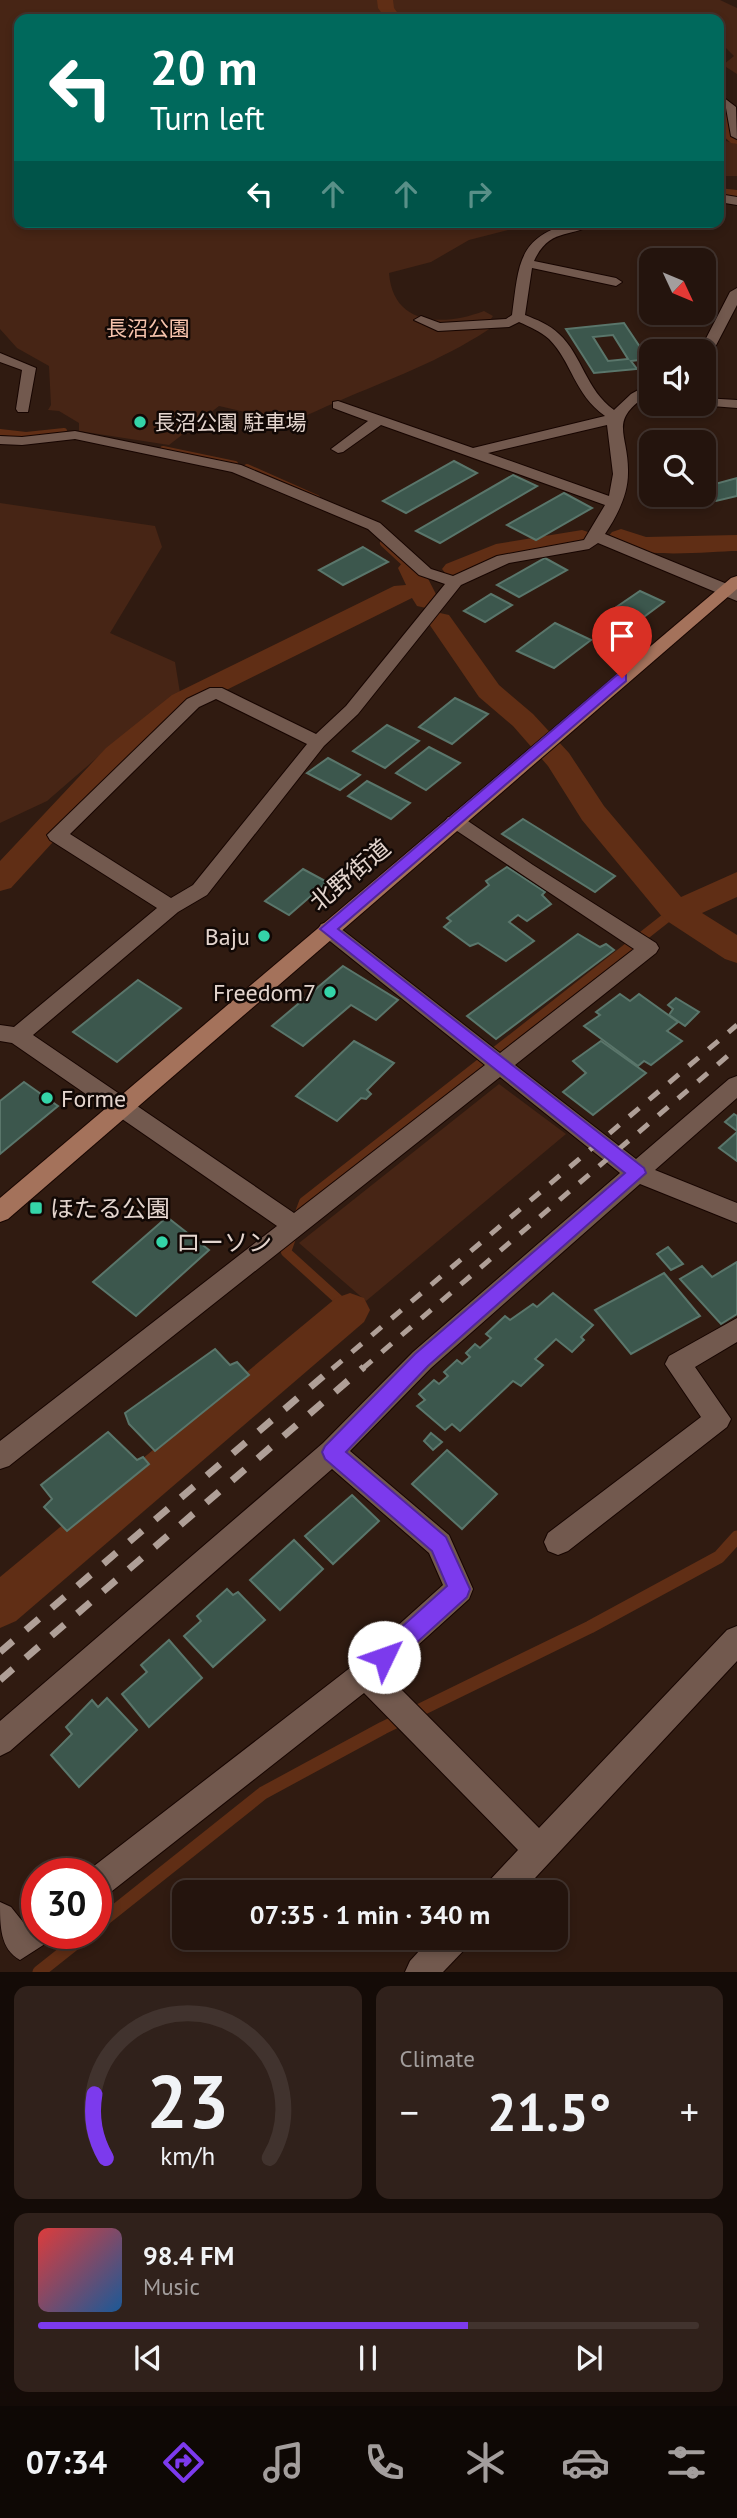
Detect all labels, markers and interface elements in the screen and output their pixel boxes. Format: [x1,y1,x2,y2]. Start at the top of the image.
text: 20 m [150,35,257,99]
icon: left [35,42,126,133]
text: Turn left [150,97,265,139]
icon: left [241,175,279,213]
icon: ahead [314,175,352,213]
icon: ahead [387,175,425,213]
icon: right [460,175,498,213]
north arrow [639,248,716,326]
map controls [639,248,716,507]
park label: 長沼公園 [106,315,190,342]
button: sound [639,339,716,416]
place label: 長沼公園 駐車場 [154,409,307,436]
marker: 長沼公園 駐車場 [132,414,148,430]
button: search [639,430,716,507]
pin [592,606,652,678]
icon: arrive [603,617,641,655]
street label: 北野街道 [303,832,397,918]
place label: Baju [205,921,250,952]
marker: Baju [256,928,272,944]
place label: Freedom7 [213,977,316,1008]
marker: Freedom7 [322,984,338,1000]
place label: Forme [61,1083,126,1114]
marker: Forme [39,1090,55,1106]
place label: ほたる公園 [50,1193,170,1224]
marker: ほたる公園 [28,1200,44,1216]
place label: ローソン [176,1227,272,1258]
marker: ローソン [154,1234,170,1250]
position arrow [347,1620,421,1694]
speed limit sign: 30 [21,1858,112,1949]
text: 07:35 · 1 min · 340 m [250,1898,490,1931]
text: Climate [400,2044,475,2073]
text: 23 [146,2055,229,2149]
text: 21.5° [487,2078,611,2145]
text: − [400,2087,419,2136]
text: + [680,2087,699,2136]
text: km/h [160,2140,215,2172]
text: 98.4 FM [143,2239,234,2272]
text: Music [143,2272,200,2301]
icon: previous [129,2339,167,2377]
icon: pause [349,2339,387,2377]
icon: next [570,2339,608,2377]
icon: directions [159,2438,208,2487]
icon: music [259,2438,308,2487]
icon: phone [360,2438,409,2487]
icon: climate [461,2438,510,2487]
icon: car [561,2438,610,2487]
icon: filters [662,2438,711,2487]
text: 07:34 [26,2441,107,2483]

